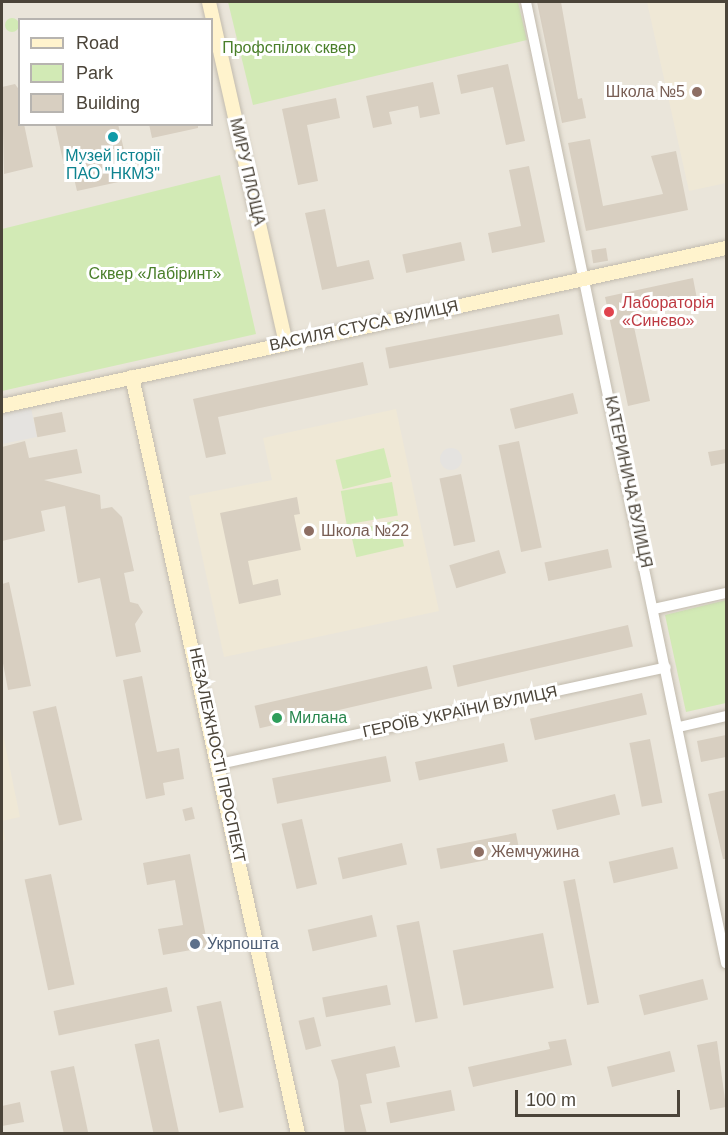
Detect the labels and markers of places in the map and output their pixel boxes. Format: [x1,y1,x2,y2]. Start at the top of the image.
place label: Школа №5 [606,82,685,102]
marker: Школа №5 [690,85,704,99]
marker: Музей історії ПАО "НКМЗ" [106,130,120,144]
place label: Музей історії ПАО "НКМЗ" [65,146,161,184]
place label: Лабораторія «Синєво» [622,293,714,331]
marker: Лабораторія «Синєво» [600,303,618,321]
place label: Школа №22 [321,521,409,541]
marker: Школа №22 [302,524,316,538]
place label: Милана [289,708,347,728]
marker: Милана [270,711,284,725]
place label: Жемчужина [491,842,579,862]
marker: Жемчужина [472,845,486,859]
place label: Укрпошта [207,934,279,954]
marker: Укрпошта [188,937,202,951]

